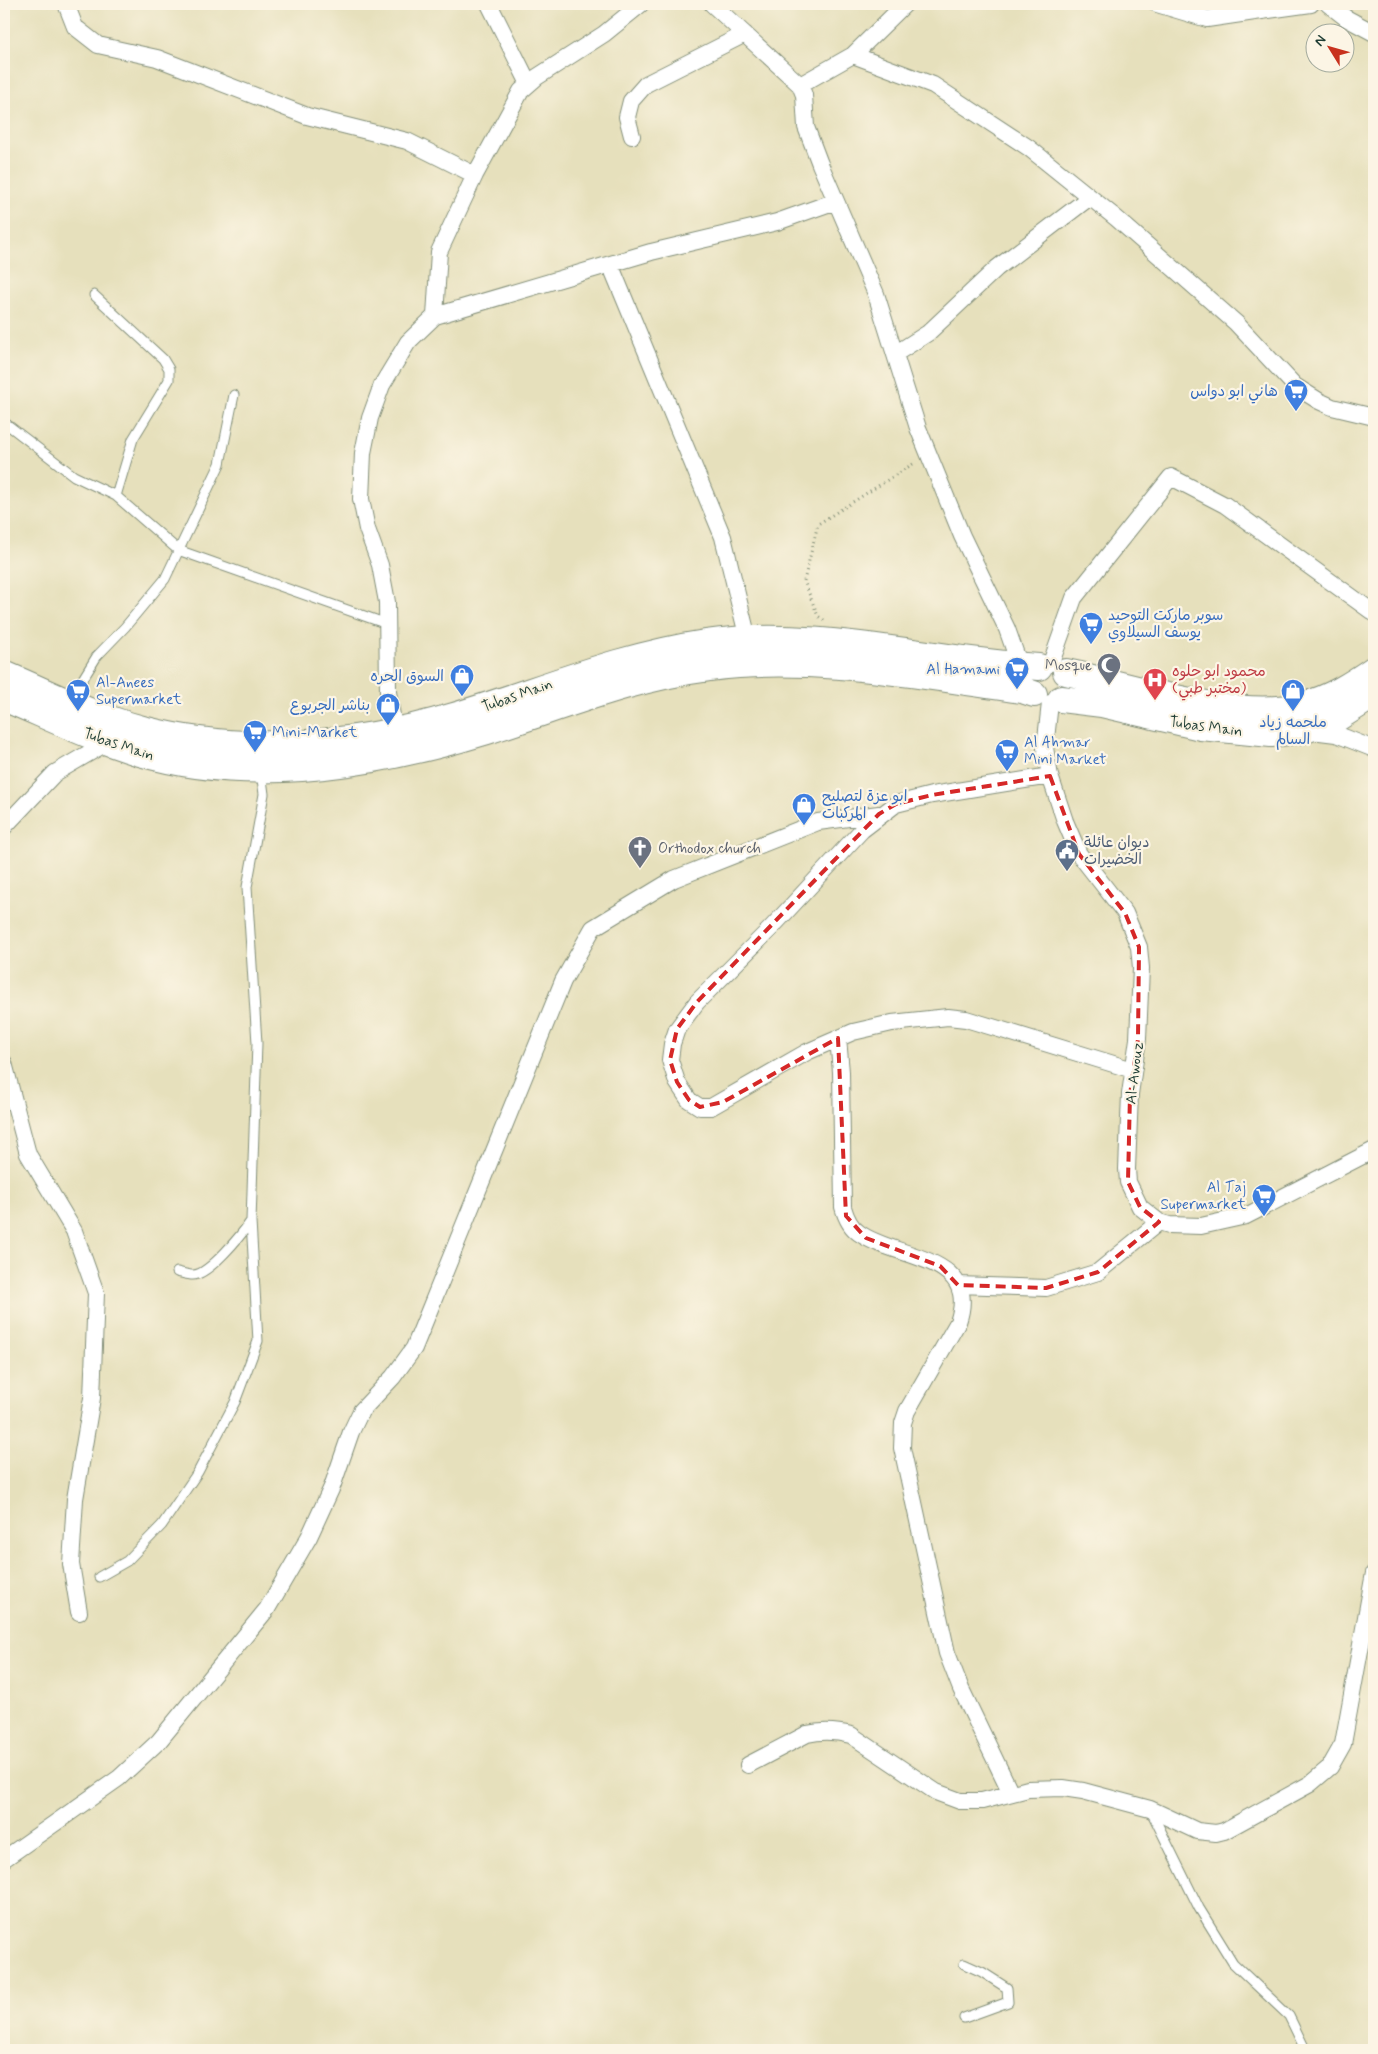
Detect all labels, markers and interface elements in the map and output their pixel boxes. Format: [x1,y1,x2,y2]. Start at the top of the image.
north arrow [1306,22,1356,72]
text: N [1310,32,1330,50]
supermarket icon: هاني ابو دواس [1283,378,1309,412]
place label: هاني ابو دواس [1190,382,1278,404]
place label: سوبر ماركت التوحيد يوسف السيلاوي [1108,606,1223,643]
supermarket icon: سوبر ماركت التوحيد يوسف السيلاوي [1078,611,1104,645]
mosque icon: Mosque [1096,652,1122,686]
supermarket icon: Al Hamami [1004,656,1030,690]
place label: Mosque [1045,656,1092,676]
place label: Al Hamami [926,660,1000,680]
place label: محمود ابو حلوه (مختبر طبي) [1172,662,1266,701]
shop icon: السوق الحره [449,663,475,697]
place label: السوق الحره [370,667,444,687]
hospital icon: محمود ابو حلوه (مختبر طبي) [1142,667,1168,701]
place label: Al-Anees Supermarket [96,673,182,710]
street label: Tubas Main [479,674,555,717]
supermarket icon: Al-Anees Supermarket [65,678,91,712]
shop icon: ملحمه زياد السالم [1280,678,1306,712]
shop icon: بناشر الجربوع [375,692,401,726]
place label: بناشر الجربوع [290,696,370,716]
street label: Tubas Main [1168,712,1244,742]
place label: ملحمه زياد السالم [1259,713,1327,750]
supermarket icon: Mini-Market [242,719,268,753]
street label: Tubas Main [81,723,157,766]
place label: Mini-Market [272,723,357,743]
place label: Al Ahmar Mini Market [1024,733,1106,770]
supermarket icon: Al Ahmar Mini Market [994,738,1020,772]
place label: ابو عزة لتصليح المركبات [822,787,907,824]
shop icon: ابو عزة لتصليح المركبات [791,792,817,826]
place label: ديوان عائلة الخضيرات [1084,833,1149,870]
church icon: Orthodox church [627,835,653,869]
public building icon: ديوان عائلة الخضيرات [1054,838,1080,872]
place label: Orthodox church [658,839,761,859]
street label: Al-Awouz [1121,1041,1149,1106]
place label: Al Taj Supermarket [1160,1178,1246,1215]
supermarket icon: Al Taj Supermarket [1251,1183,1277,1217]

